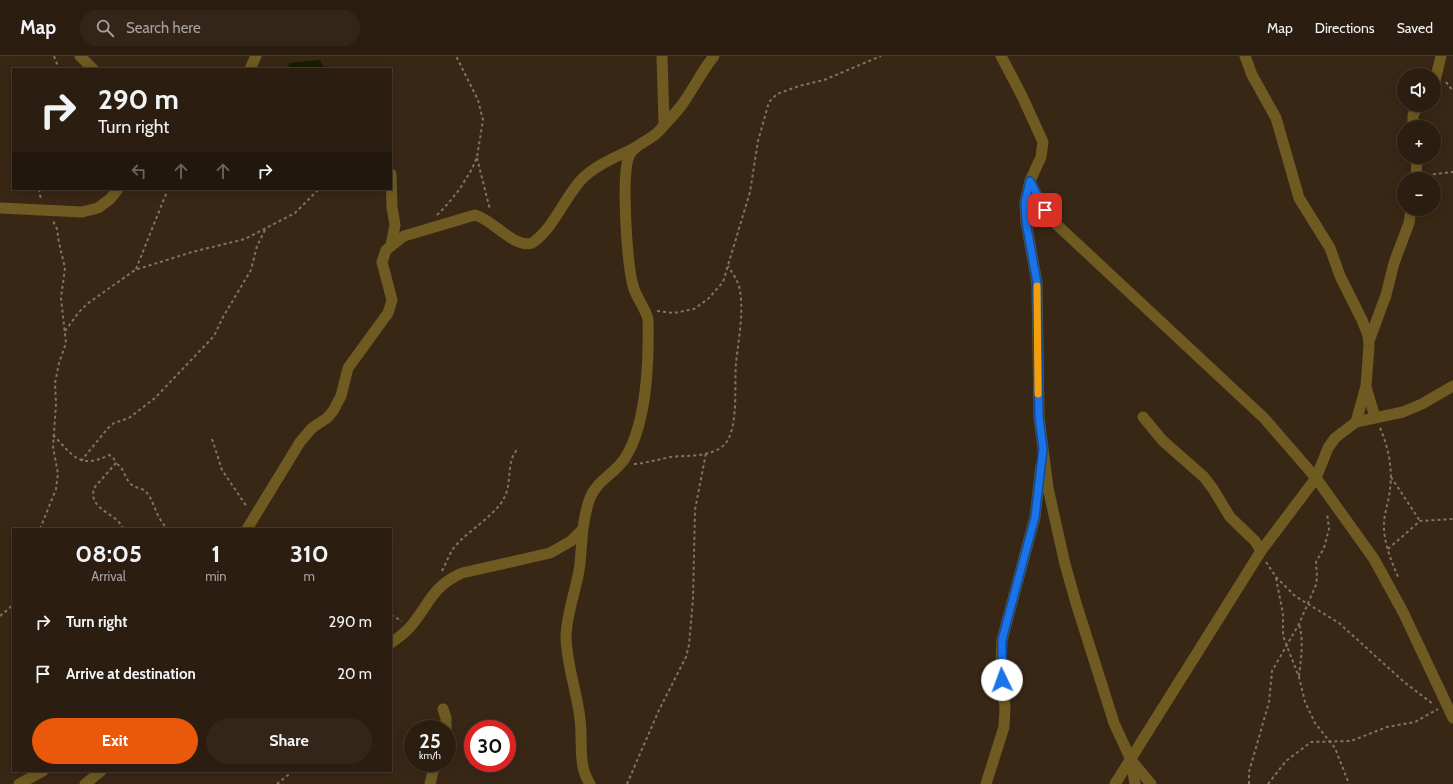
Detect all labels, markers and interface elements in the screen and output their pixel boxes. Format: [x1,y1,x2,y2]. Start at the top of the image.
search box [80,10,360,46]
text: Map [20,16,56,39]
icon: search [94,17,116,39]
text: Search here [126,19,201,37]
text: Map [1267,19,1293,37]
text: Directions [1315,19,1375,37]
text: Saved [1397,19,1433,37]
map controls [1397,68,1441,216]
button: sound [1397,68,1441,112]
text: 290 m [98,82,179,116]
icon: right [32,84,84,136]
text: Turn right [98,116,169,138]
button: + [1397,120,1441,164]
icon: left [128,160,150,182]
icon: ahead [170,160,192,182]
icon: ahead [212,160,234,182]
icon: right [254,160,276,182]
button: − [1397,172,1441,216]
pin [1028,193,1062,227]
icon: arrive [1034,199,1056,221]
text: 08:05 [75,539,142,568]
text: 1 [211,539,220,568]
text: 310 [290,539,329,568]
text: Arrival [91,568,126,584]
text: min [205,568,227,584]
text: m [304,568,315,584]
icon: right [32,611,54,633]
text: Turn right [66,613,127,631]
text: 290 m [329,613,372,631]
position arrow [981,659,1023,701]
icon: arrive [32,663,54,685]
text: Arrive at destination [66,665,196,683]
text: 20 m [337,665,372,683]
button: Exit [32,718,198,764]
button: Share [206,718,372,764]
speed limit sign: 30 [464,720,516,772]
text: 25 [419,729,441,753]
text: km/h [419,749,441,762]

